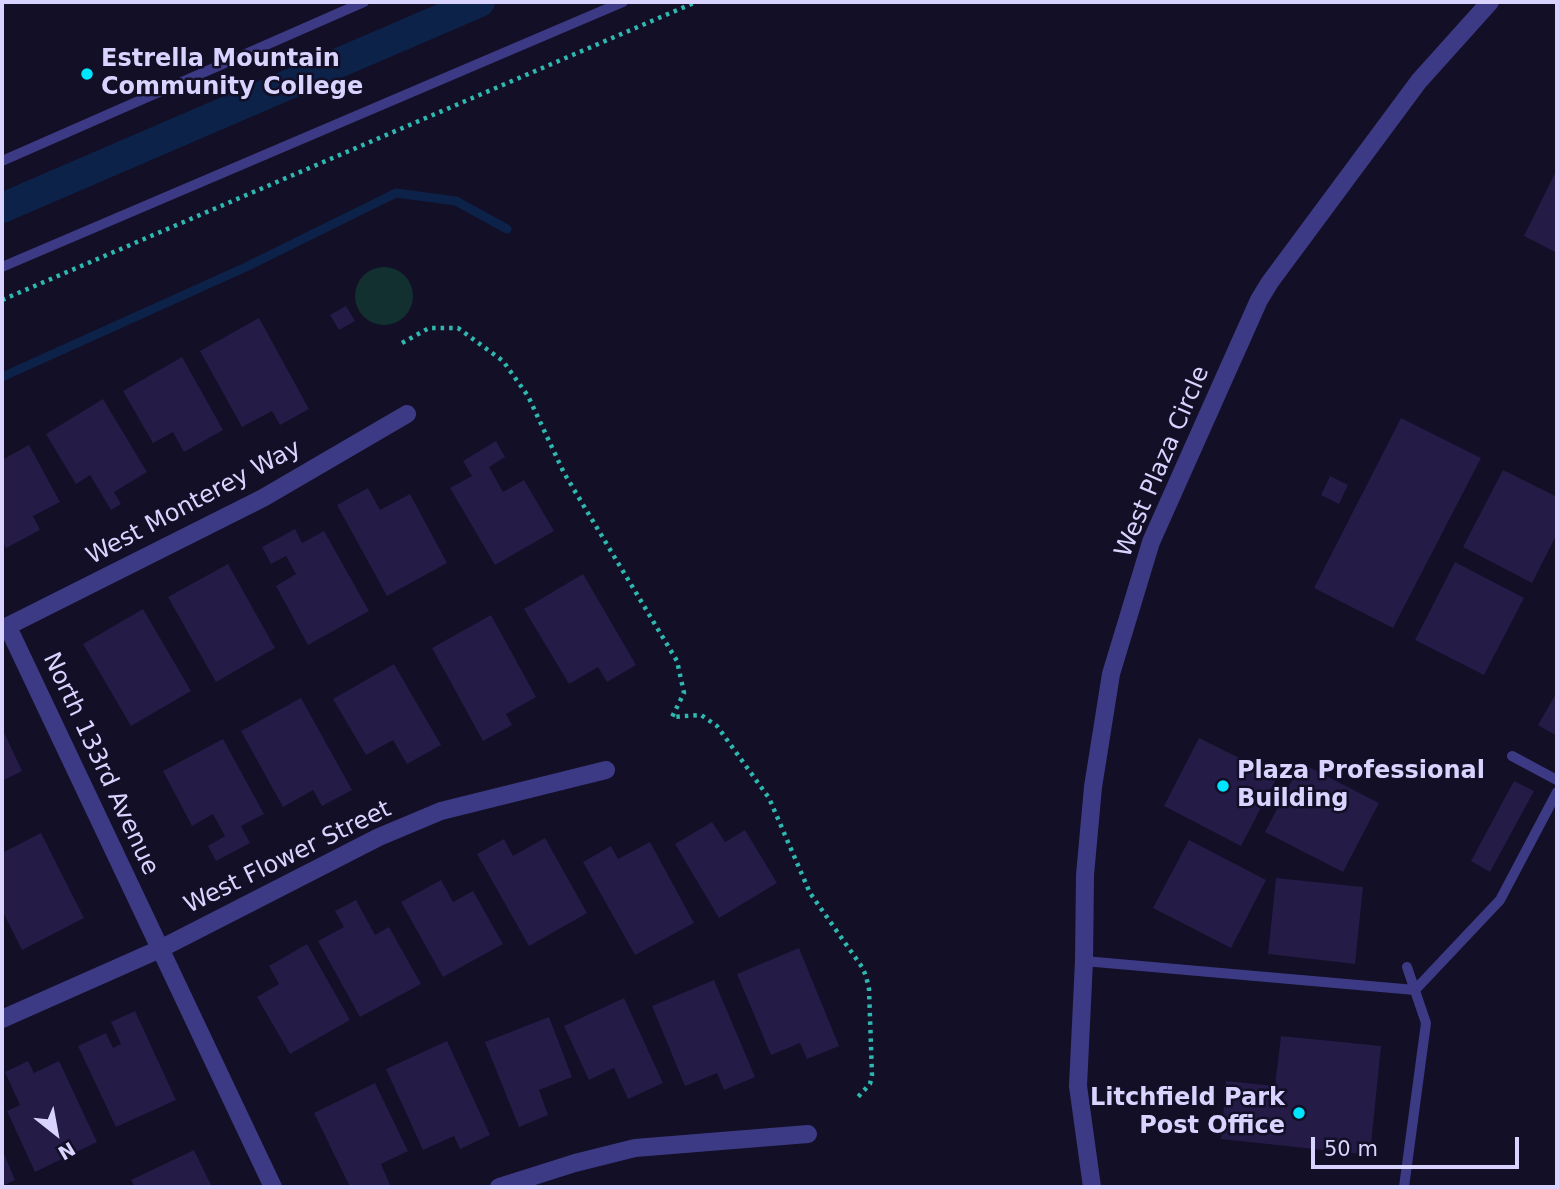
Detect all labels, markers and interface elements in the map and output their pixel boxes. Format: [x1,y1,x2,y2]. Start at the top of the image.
place label: Estrella Mountain Community College [101,46,363,102]
marker: Estrella Mountain Community College [79,66,95,82]
street label: West Plaza Circle [1110,362,1216,562]
street label: West Monterey Way [82,434,306,572]
street label: North 133rd Avenue [36,648,164,880]
place label: Plaza Professional Building [1237,758,1485,814]
marker: Plaza Professional Building [1215,778,1231,794]
street label: West Flower Street [180,795,396,921]
place label: Litchfield Park Post Office [1090,1085,1285,1141]
north arrow [21,1098,91,1168]
marker: Litchfield Park Post Office [1291,1105,1307,1121]
scale bar [1314,1122,1522,1166]
text: N [54,1137,79,1165]
text: 50 m [1324,1137,1378,1161]

